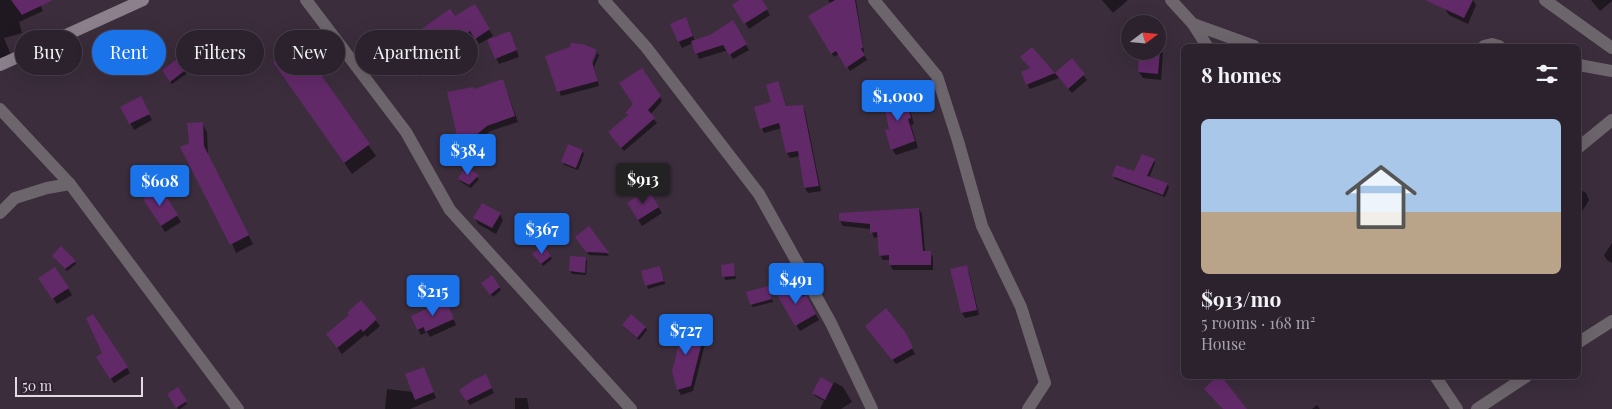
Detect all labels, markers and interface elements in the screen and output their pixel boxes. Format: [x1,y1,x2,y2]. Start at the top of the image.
north arrow [1121,15,1166,60]
map controls [1121,15,1166,60]
chip: Buy [15,30,82,75]
chip: Rent [92,30,166,75]
chip: Filters [176,30,264,75]
chip: New [274,30,345,75]
chip: Apartment [355,30,478,75]
text: 8 homes [1201,60,1281,88]
icon: filters [1533,60,1561,88]
pin: $1,000 [857,80,939,122]
text: $1,000 [873,85,923,106]
pin: $384 [438,134,498,176]
text: $384 [451,139,485,160]
icon: home [1336,152,1426,242]
pin: $913 [613,162,673,205]
pin: $608 [130,164,190,207]
text: $913 [627,168,659,189]
text: $608 [141,170,179,191]
pin: $367 [512,212,572,255]
text: $367 [525,218,559,239]
pin: $491 [766,262,826,305]
text: $491 [780,268,812,289]
pin: $215 [403,274,463,317]
text: $215 [418,280,448,301]
text: $913/mo [1201,284,1281,312]
text: 5 rooms · 168 m² [1201,312,1315,333]
pin: $727 [656,314,716,356]
text: $727 [670,319,702,340]
text: House [1201,333,1246,354]
scale bar [15,374,142,397]
text: 50 m [22,376,52,395]

